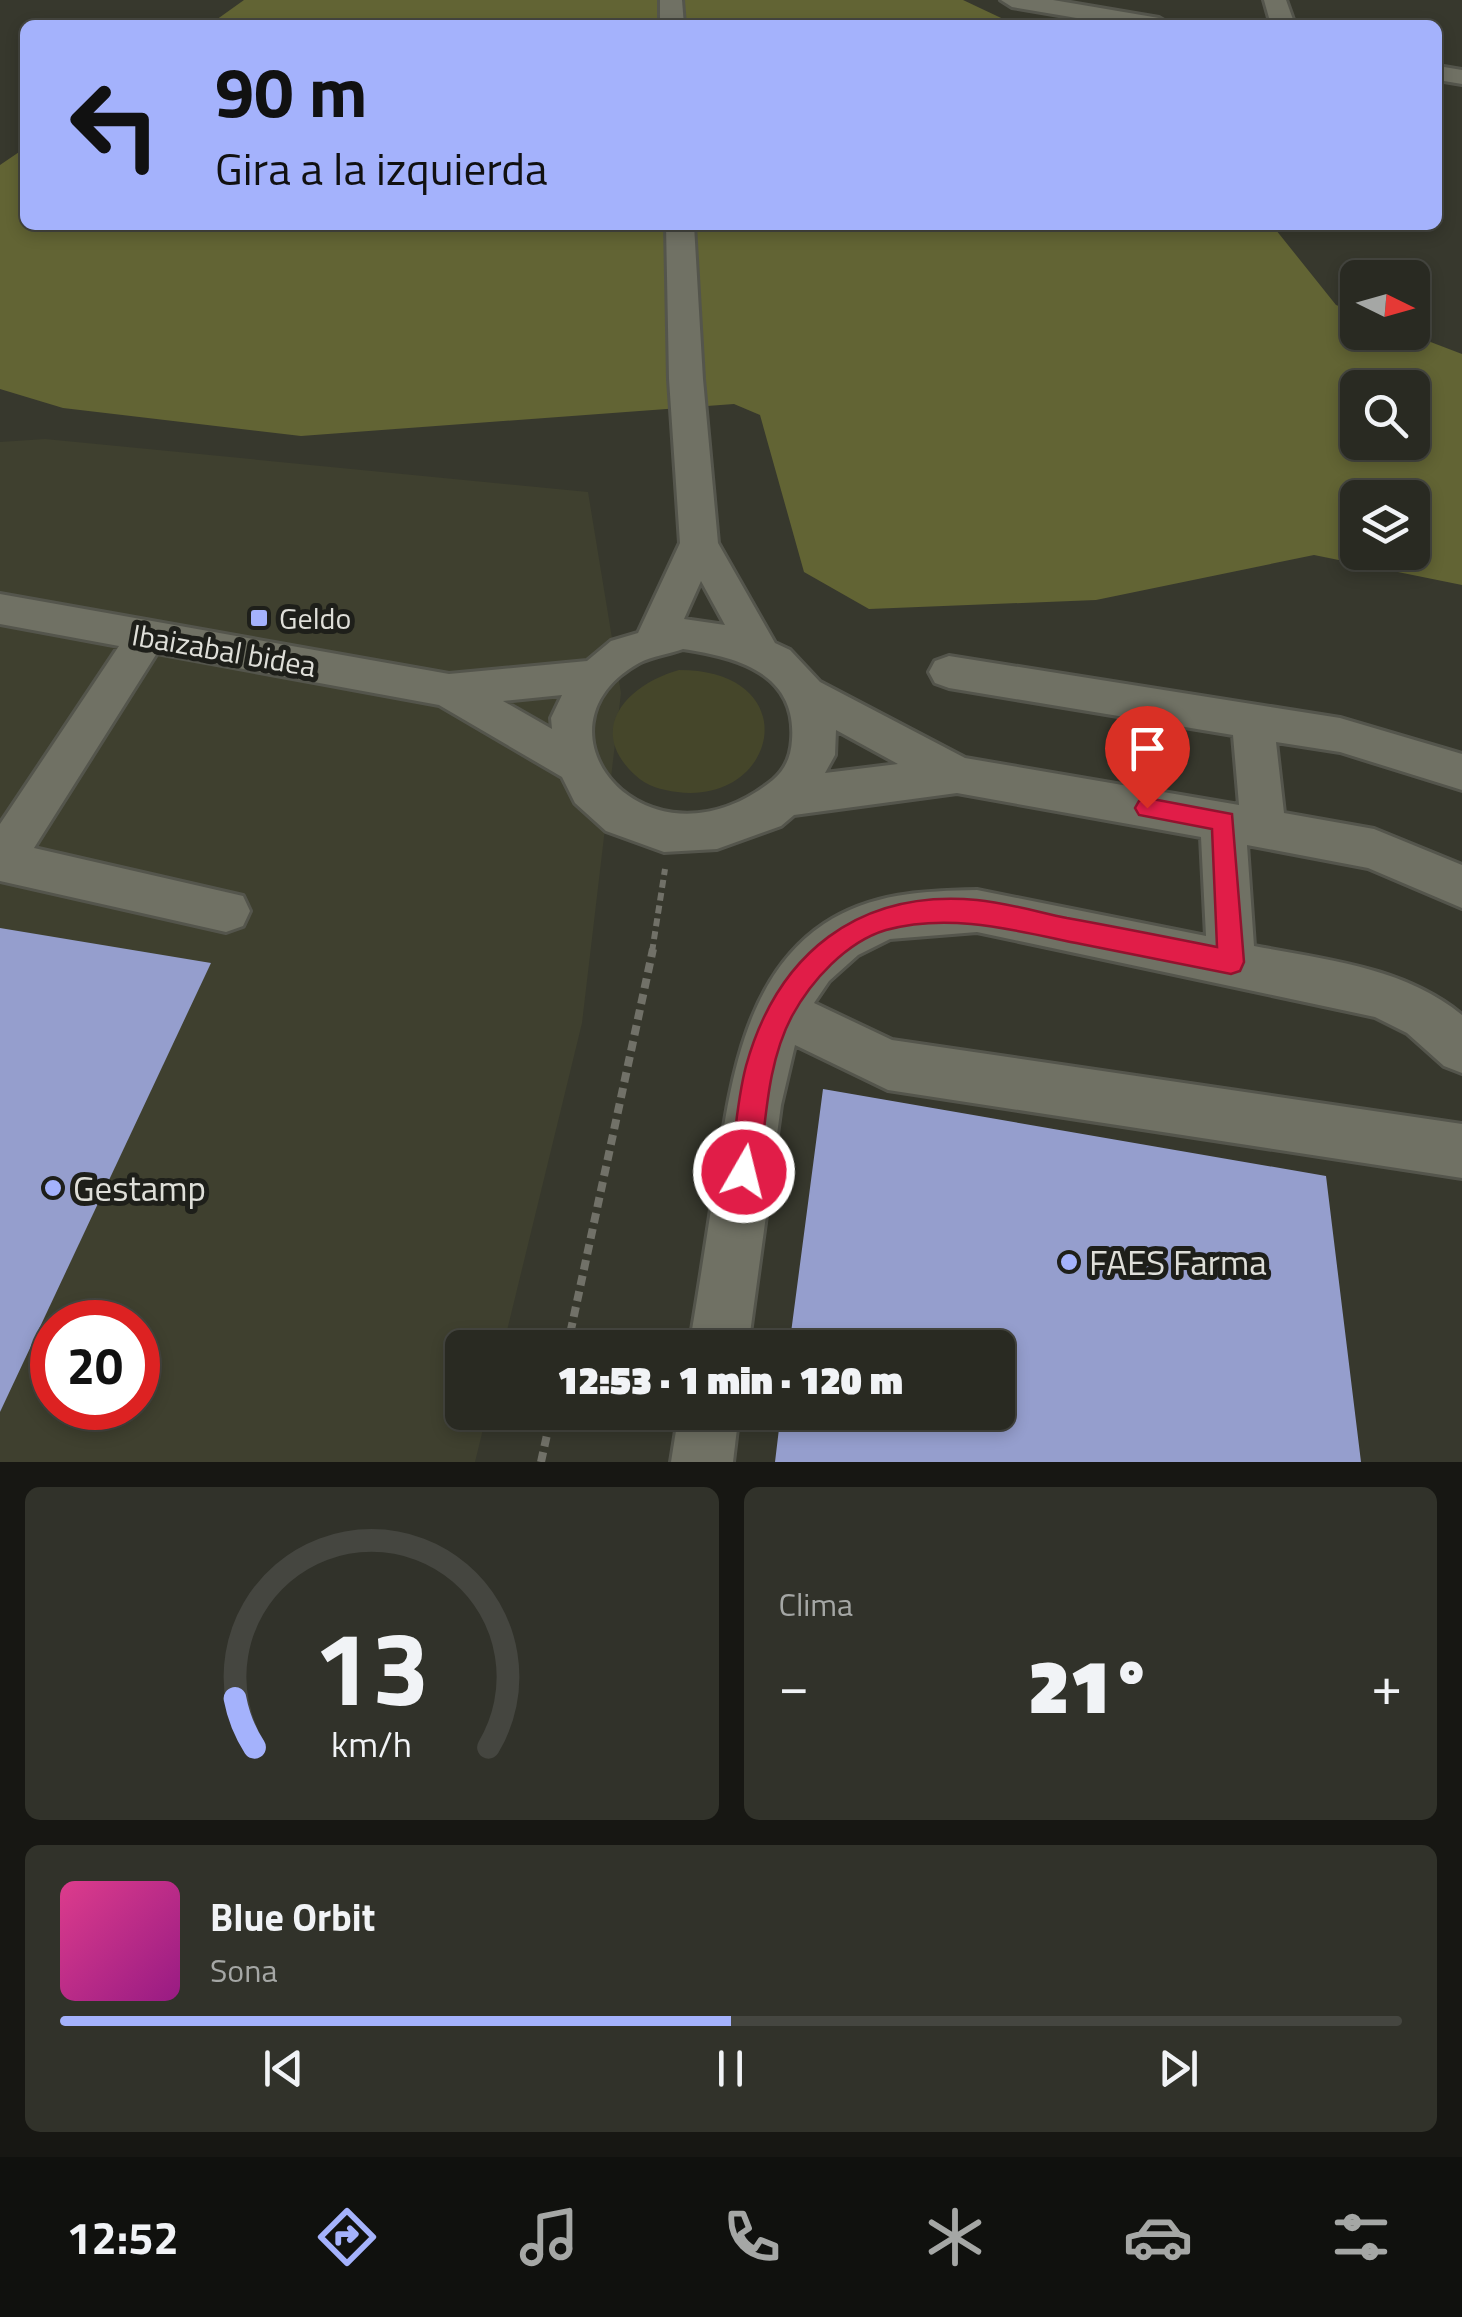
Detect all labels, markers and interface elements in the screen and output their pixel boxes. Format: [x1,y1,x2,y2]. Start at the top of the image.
text: 90 m [215,38,368,144]
icon: left [50,60,180,190]
text: Gira a la izquierda [215,134,548,202]
north arrow [1340,260,1430,350]
map controls [1340,260,1430,570]
button: search [1340,370,1430,460]
button: layers [1340,480,1430,570]
place label: Geldo [279,595,351,641]
marker: Geldo [248,607,270,629]
street label: Ibaizabal bidea [128,611,320,689]
pin [1105,706,1190,809]
icon: arrive [1120,721,1175,776]
position arrow [692,1120,796,1224]
place label: Gestamp [73,1161,206,1215]
marker: Gestamp [42,1177,64,1199]
place label: FAES Farma [1089,1235,1267,1289]
marker: FAES Farma [1058,1251,1080,1273]
speed limit sign: 20 [30,1300,160,1430]
text: 12:53 · 1 min · 120 m [557,1351,903,1409]
text: Clima [779,1580,853,1628]
text: 13 [314,1587,430,1745]
text: 21° [1028,1628,1152,1742]
text: − [779,1643,809,1726]
text: + [1371,1643,1402,1726]
text: km/h [331,1716,412,1771]
text: Blue Orbit [210,1888,375,1946]
text: Sona [210,1946,277,1994]
icon: previous [256,2041,311,2096]
icon: pause [703,2041,758,2096]
icon: next [1151,2041,1206,2096]
icon: directions [312,2202,382,2272]
icon: music [514,2202,584,2272]
icon: phone [717,2202,787,2272]
icon: climate [920,2202,990,2272]
icon: car [1123,2202,1193,2272]
icon: filters [1326,2202,1396,2272]
text: 12:52 [66,2203,179,2271]

